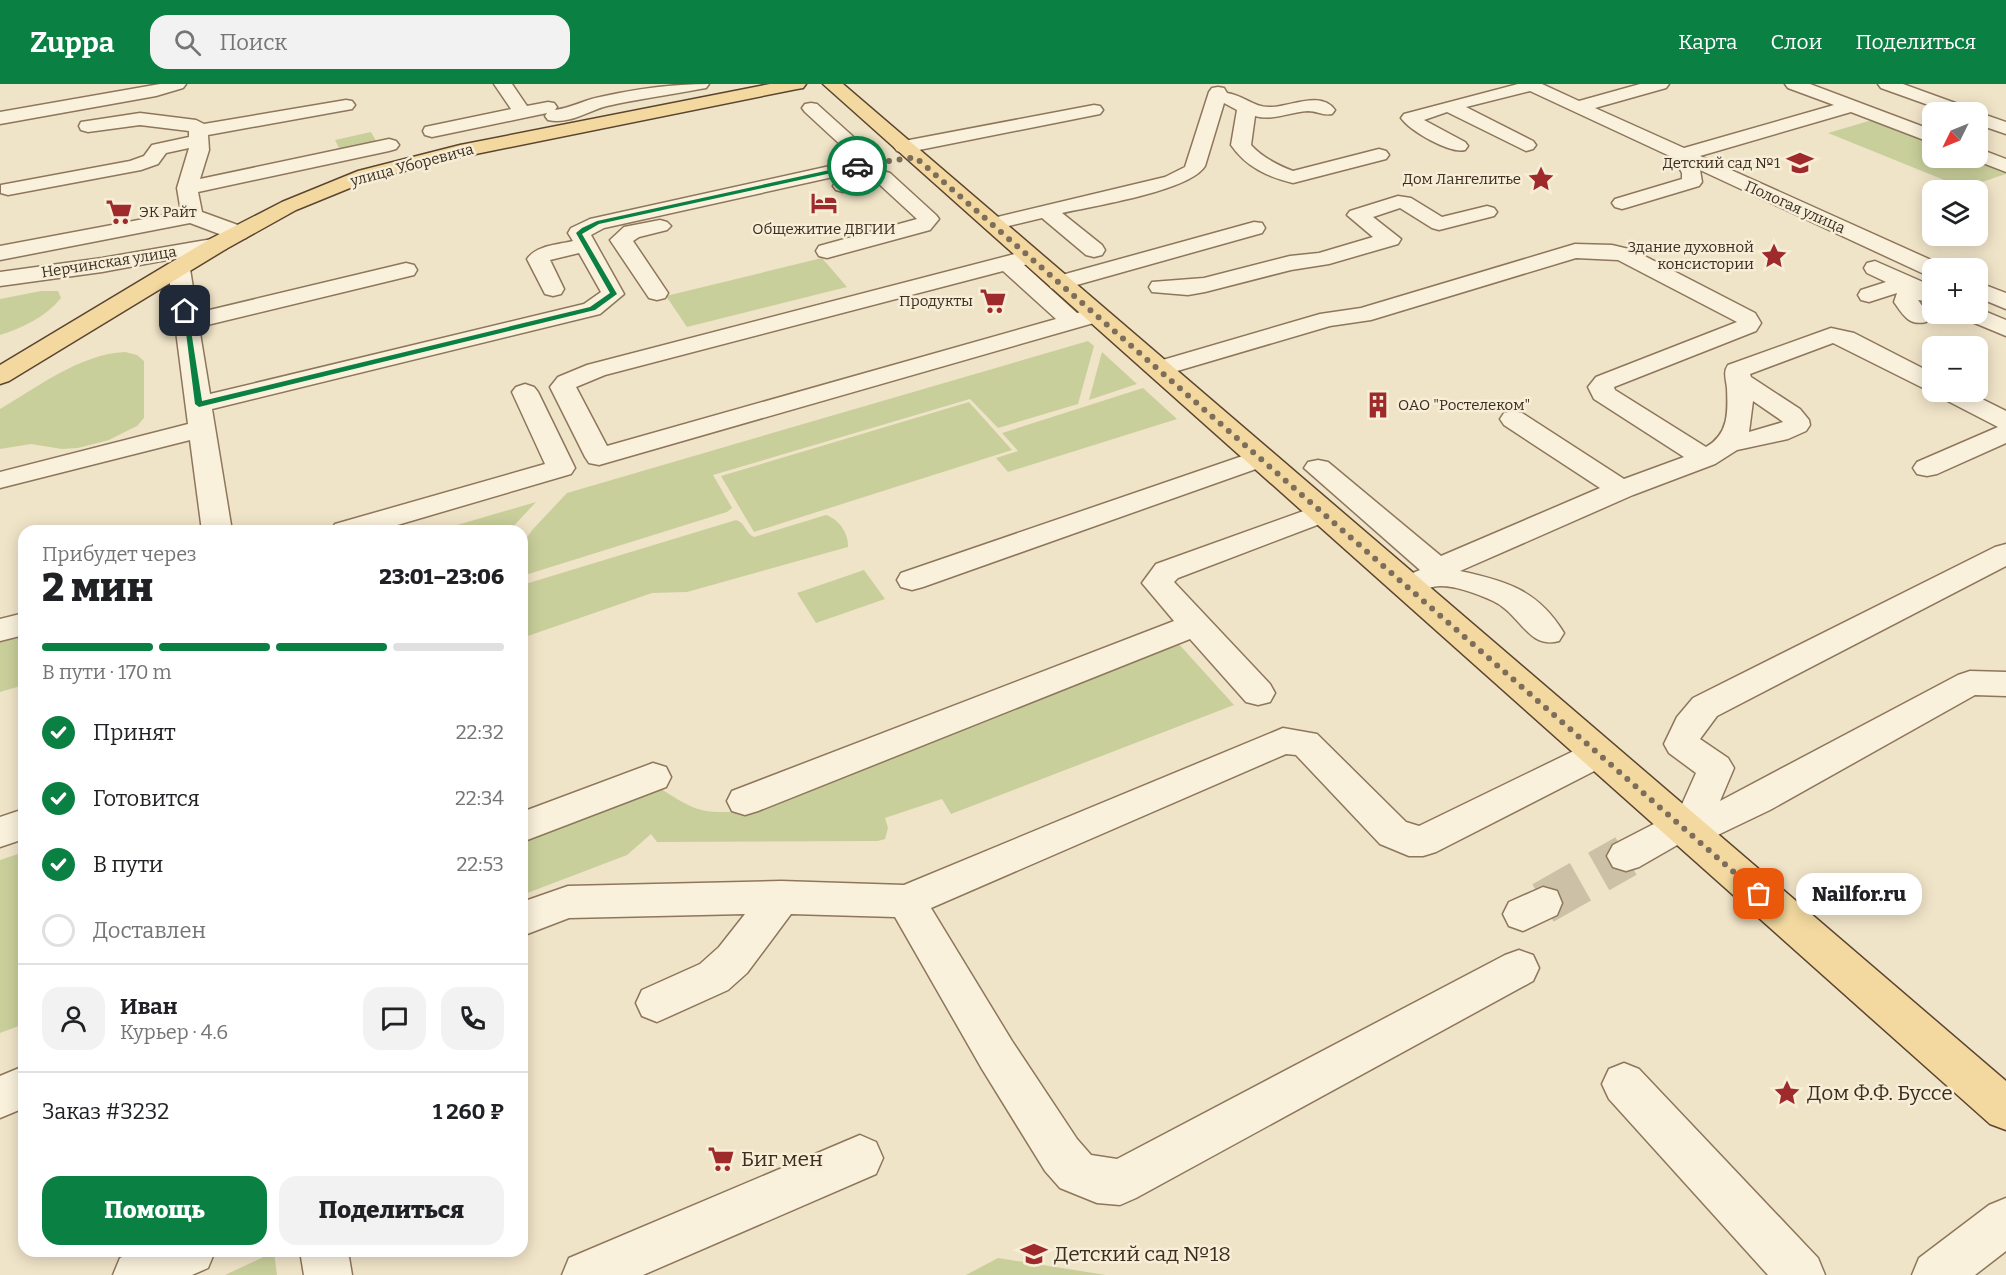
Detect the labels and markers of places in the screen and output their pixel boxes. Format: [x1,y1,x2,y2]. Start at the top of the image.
school or university icon: Детский сад №1 [1785,148,1815,178]
place label: Детский сад №1 [1663,154,1780,172]
place icon: Дом Лангелитье [1526,164,1556,194]
place label: Дом Лангелитье [1403,170,1521,188]
hotel icon: Общежитие ДВГИИ [809,188,839,218]
supermarket icon: ЭК Райт [104,197,134,227]
place label: ЭК Райт [139,203,197,221]
place label: Общежитие ДВГИИ [752,220,896,238]
place label: Здание духовной консистории [1627,238,1754,273]
place icon: Здание духовной консистории [1759,241,1789,271]
pin [159,285,210,336]
supermarket icon: Продукты [978,286,1008,316]
place label: Продукты [899,292,973,310]
building icon: ОАО "Ростелеком" [1363,390,1393,420]
place label: ОАО "Ростелеком" [1398,396,1530,414]
pin [1733,868,1784,919]
callout: Nailfor.ru [1795,873,1921,915]
place icon: Дом Ф.Ф. Буссе [1772,1078,1802,1108]
place label: Дом Ф.Ф. Буссе [1807,1080,1953,1106]
supermarket icon: Биг мен [706,1144,736,1174]
place label: Биг мен [741,1146,823,1172]
school or university icon: Детский сад №18 [1019,1239,1049,1269]
place label: Детский сад №18 [1054,1241,1231,1267]

